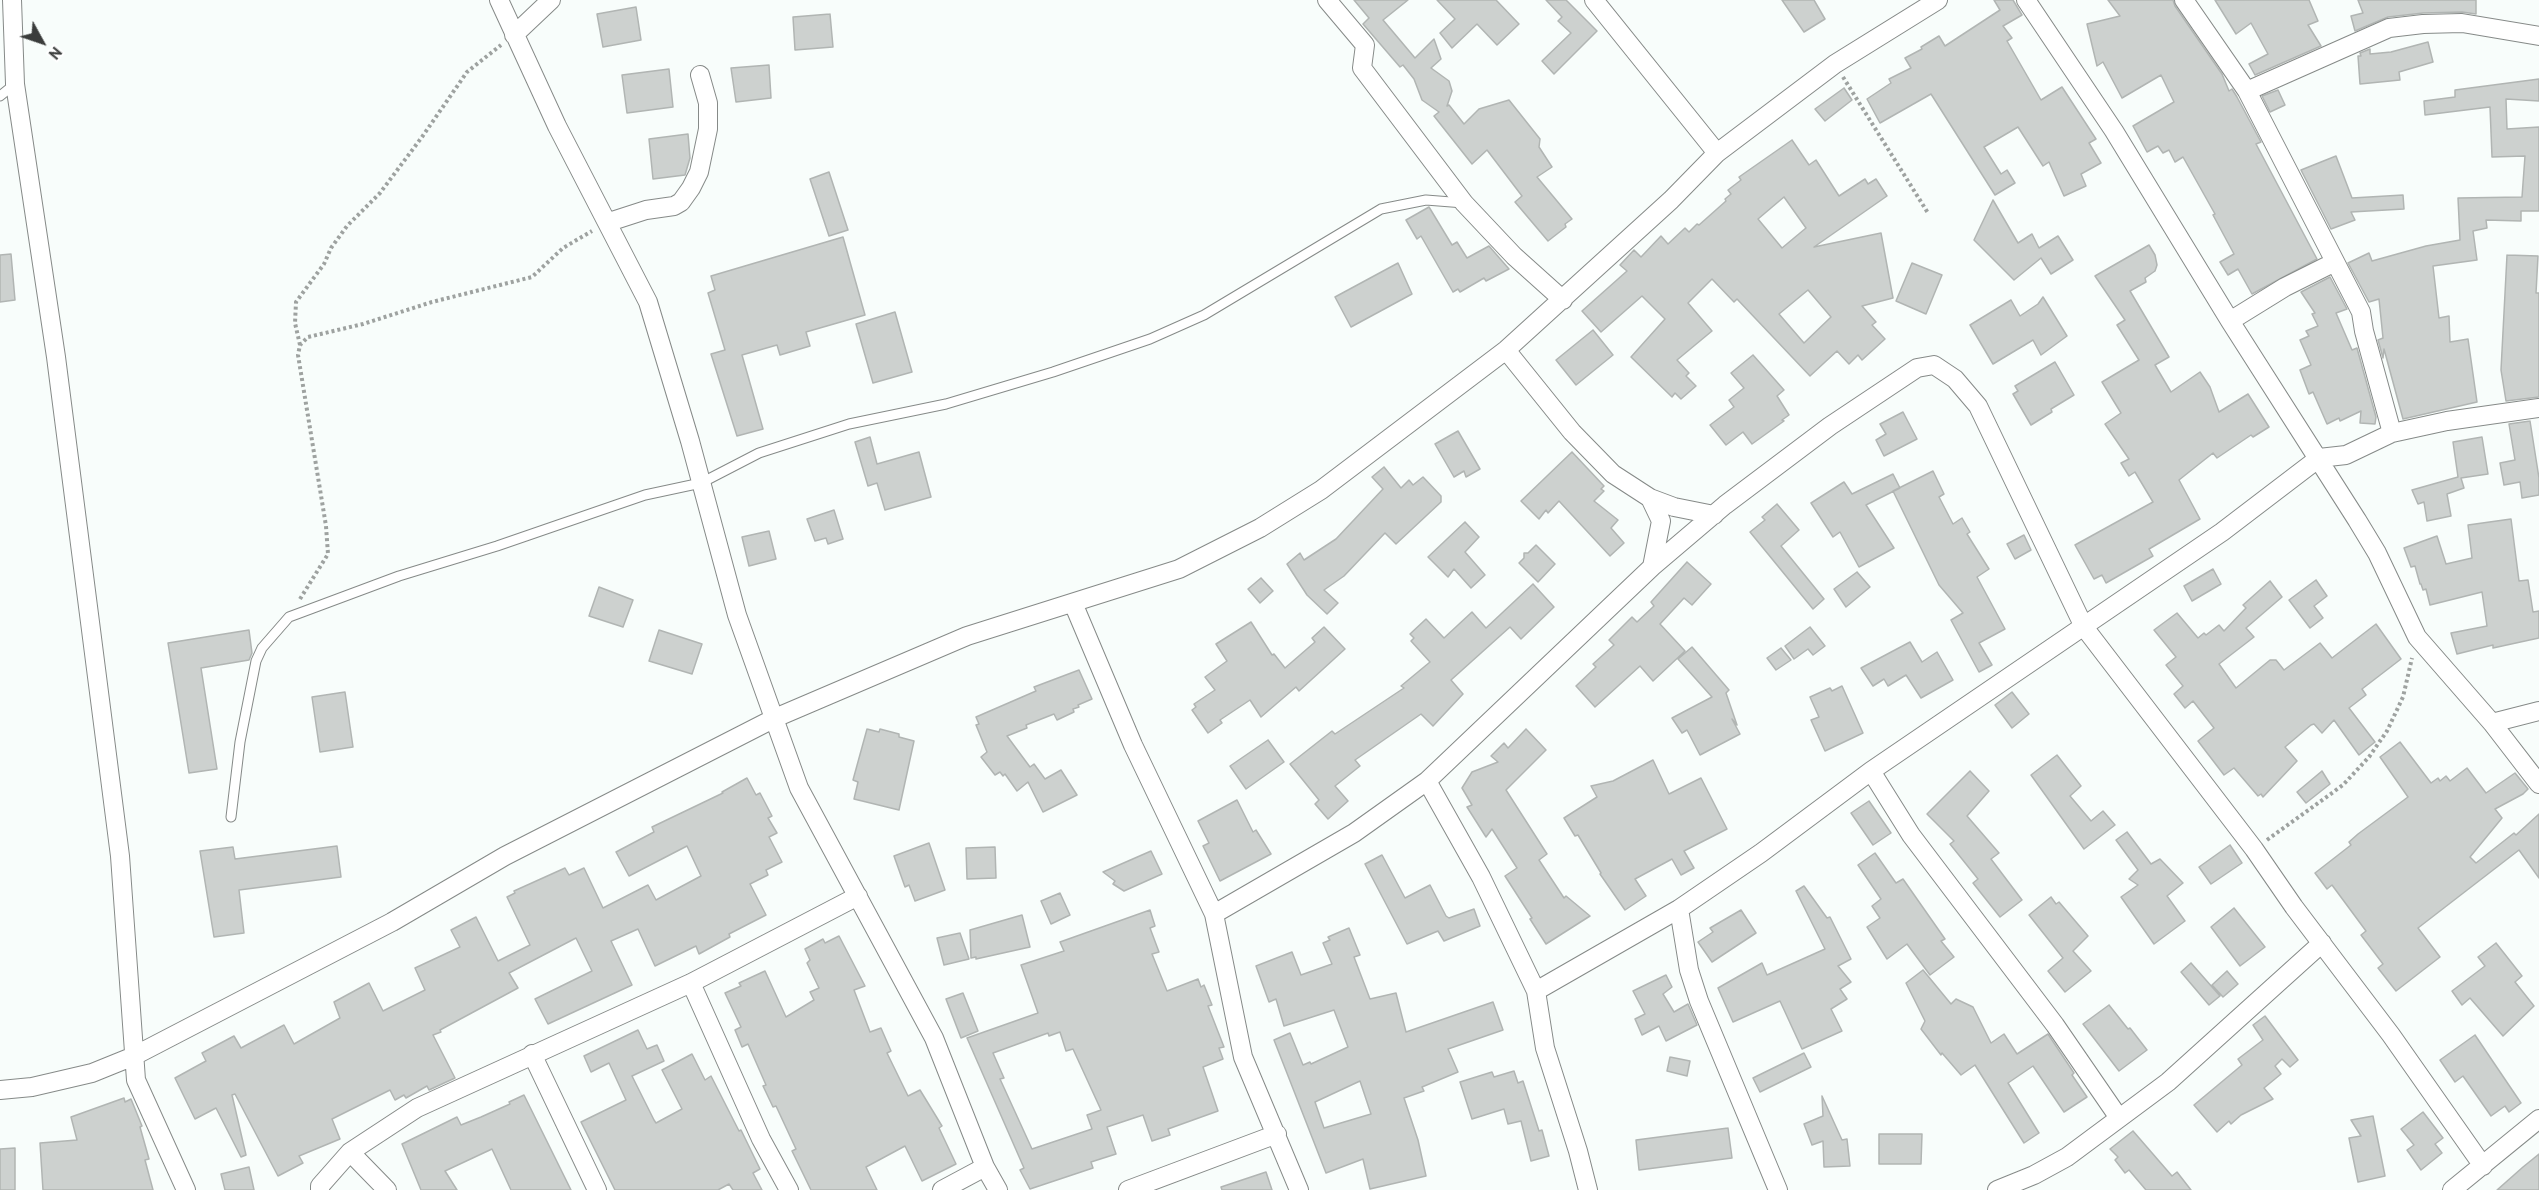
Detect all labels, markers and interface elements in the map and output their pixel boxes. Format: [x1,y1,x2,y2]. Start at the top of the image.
north arrow [12,12,72,72]
text: N [45,43,67,64]

